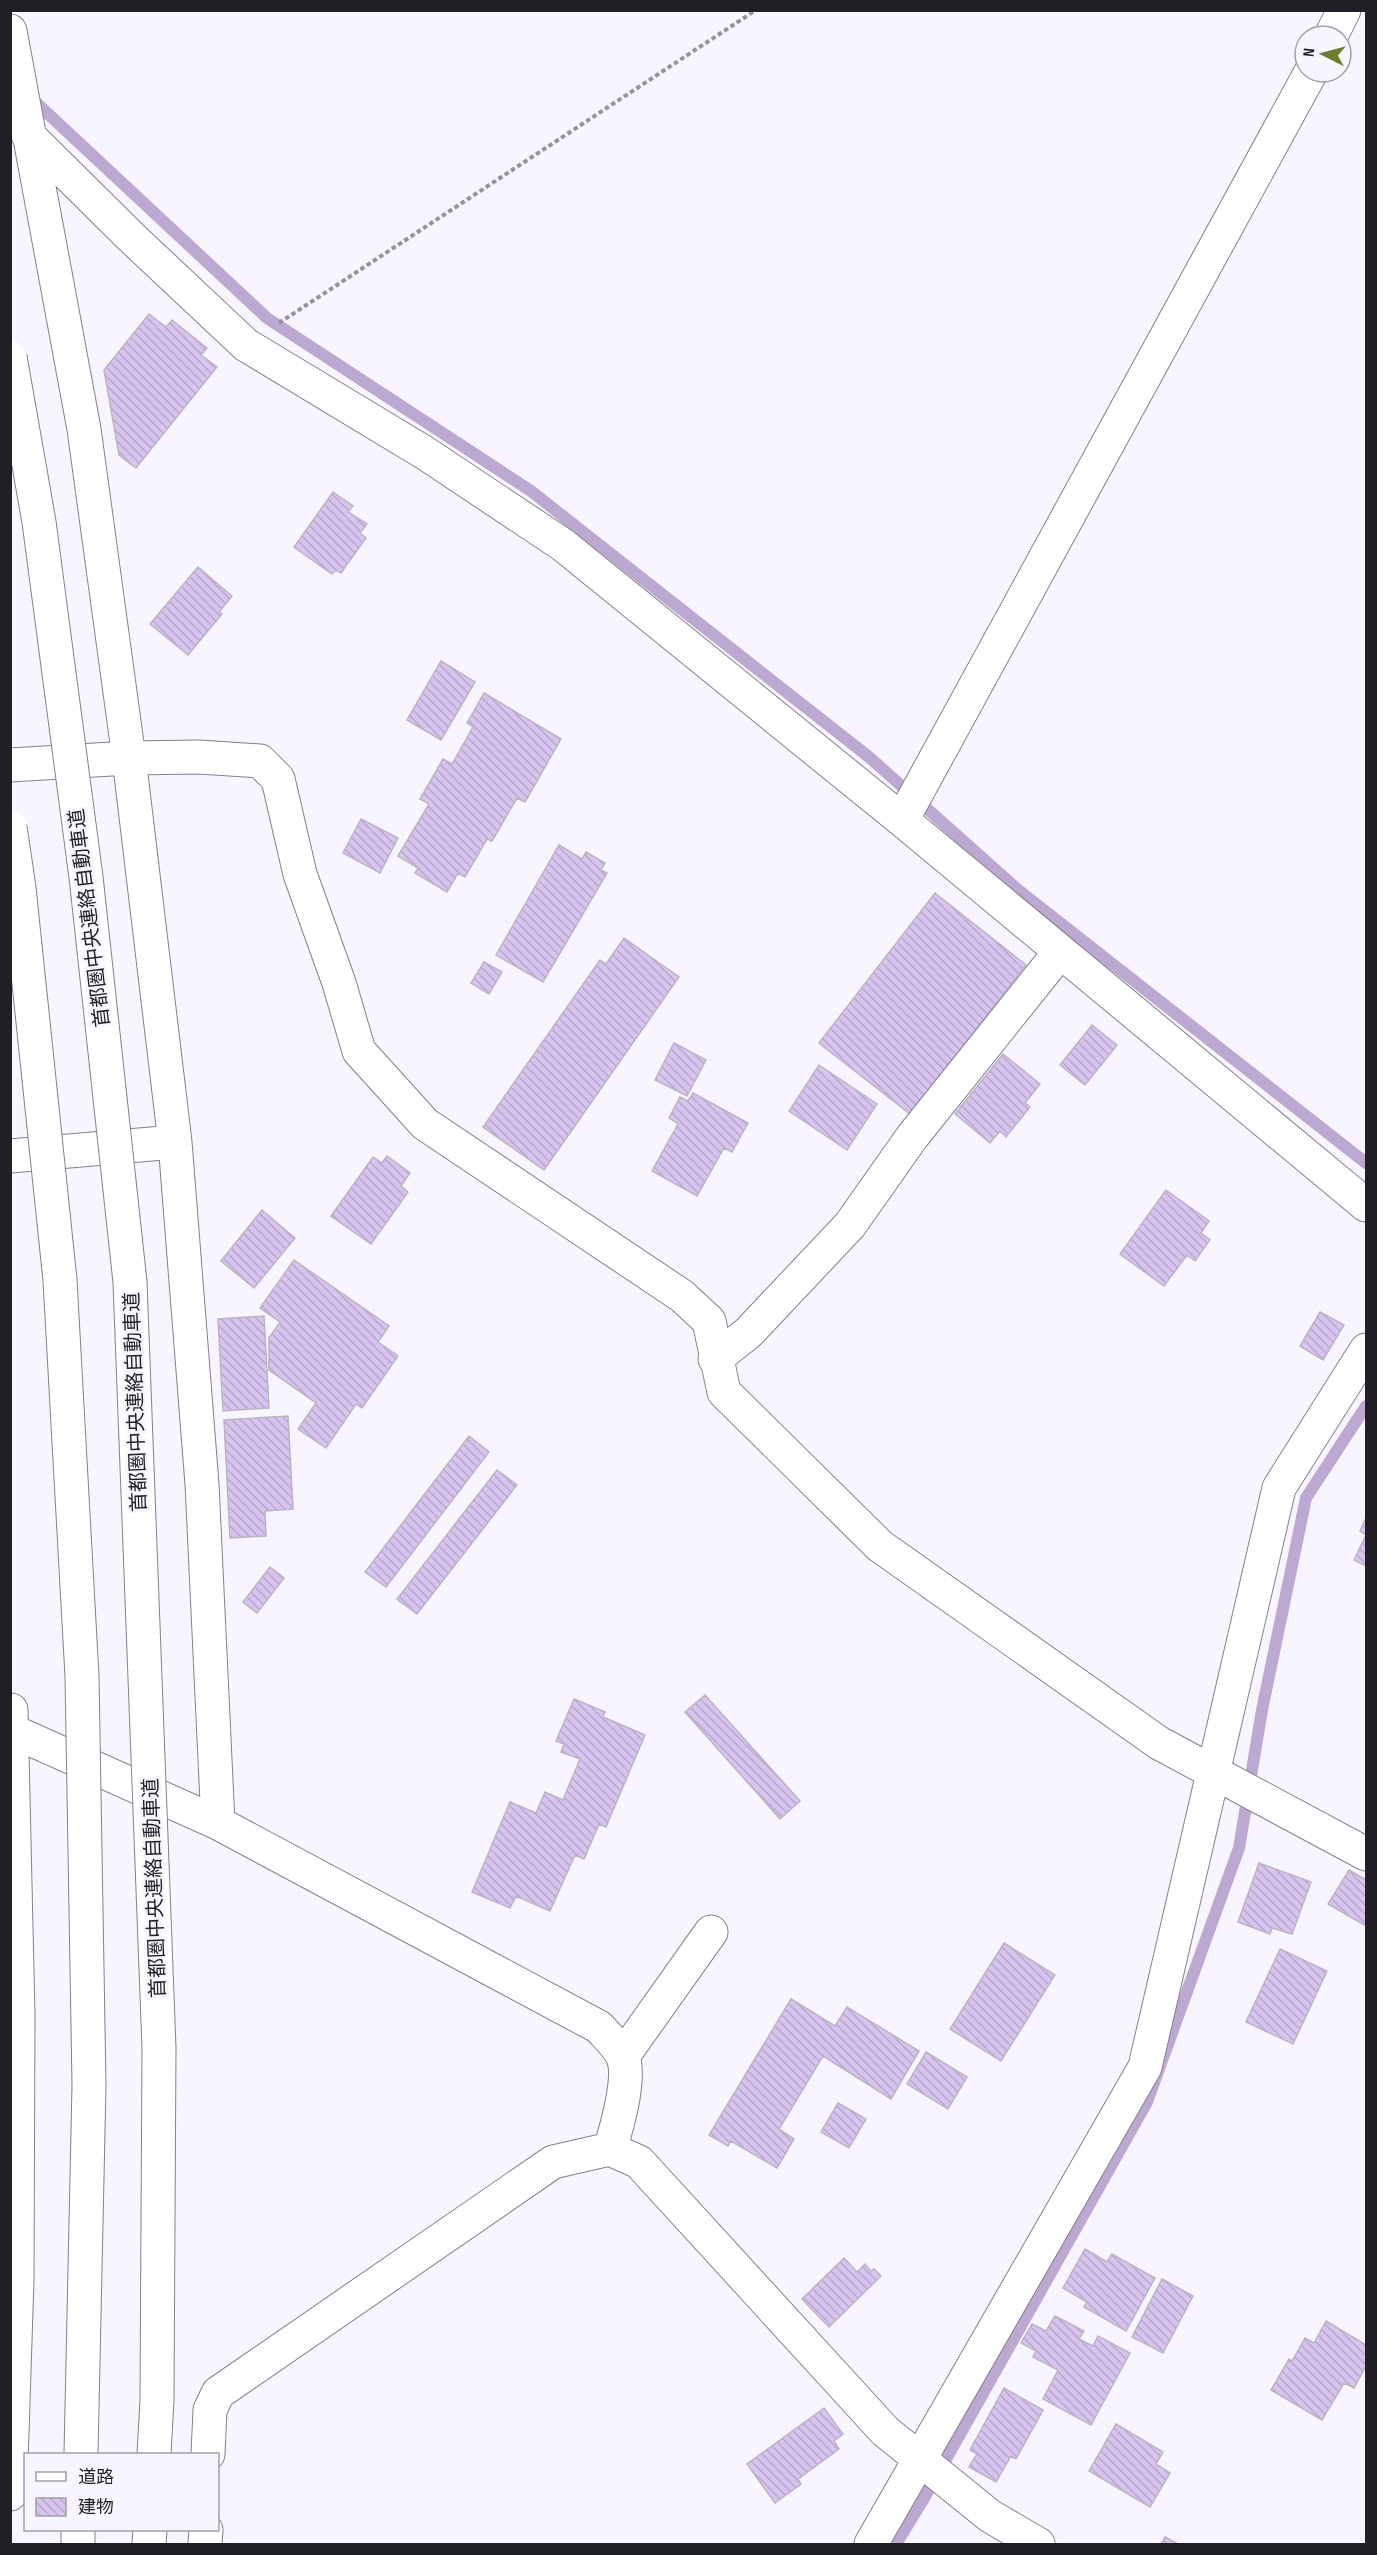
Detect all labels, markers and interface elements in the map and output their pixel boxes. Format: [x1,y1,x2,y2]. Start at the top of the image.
north arrow [1293,24,1353,84]
text: N [1300,47,1319,58]
street label: 首都圏中央連絡自動車道 [65,807,115,1029]
street label: 首都圏中央連絡自動車道 [120,1292,152,1512]
street label: 首都圏中央連絡自動車道 [139,1778,171,1998]
legend [24,2453,219,2531]
text: 道路 [78,2467,114,2488]
text: 建物 [78,2497,114,2518]

